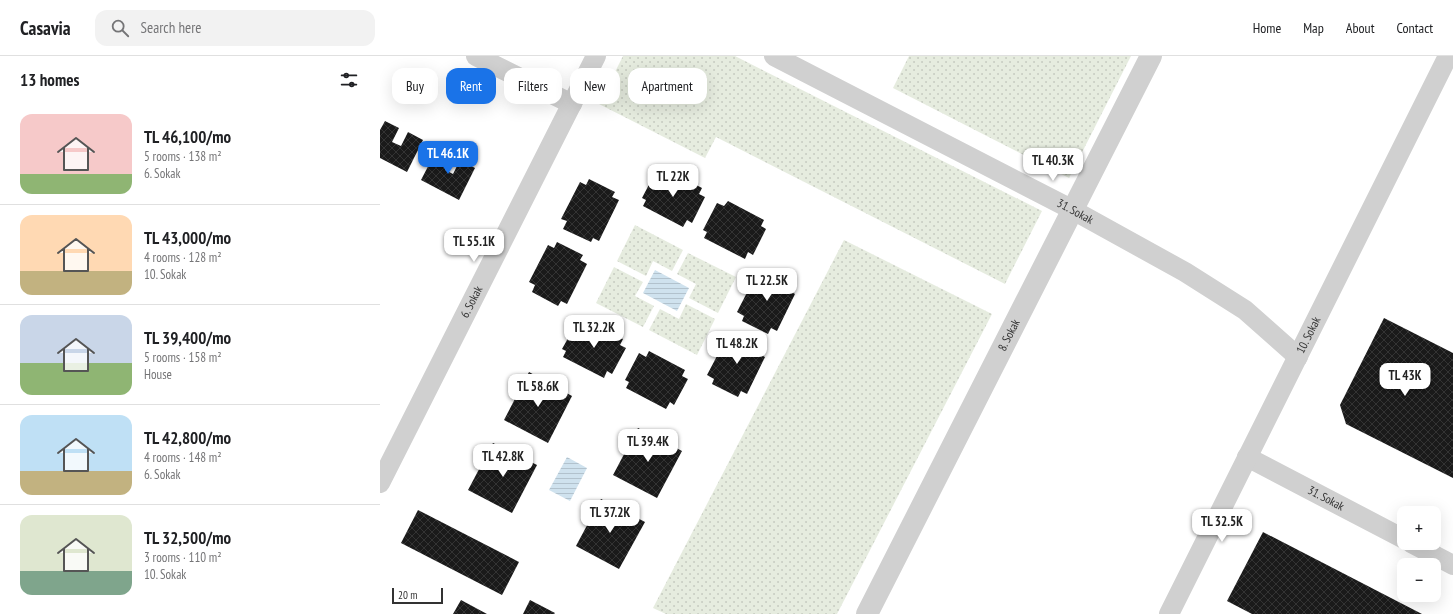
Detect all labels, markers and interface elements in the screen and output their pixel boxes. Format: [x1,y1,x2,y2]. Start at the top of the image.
search box [95,10,375,46]
text: Casavia [20,16,71,40]
icon: search [109,17,131,39]
text: Search here [141,18,202,37]
text: Home [1253,19,1281,37]
text: Map [1303,19,1324,37]
text: About [1346,19,1375,37]
text: Contact [1397,19,1433,37]
chip: Buy [392,68,438,104]
chip: Rent [446,68,496,104]
chip: Filters [504,68,562,104]
chip: New [570,68,620,104]
chip: Apartment [628,68,707,104]
text: 13 homes [20,69,79,91]
icon: filters [338,69,360,91]
text: TL 46,100/mo [144,126,231,148]
icon: home [52,130,100,178]
pin: TL 46.1K [407,141,489,175]
text: TL 46.1K [427,145,469,162]
text: 5 rooms · 138 m² [144,148,222,165]
pin: TL 40.3K [1012,148,1094,182]
text: TL 40.3K [1032,152,1074,169]
pin: TL 22K [640,164,706,198]
text: 6. Sokak [144,165,181,182]
text: TL 22K [657,168,689,185]
street label: 31. Sokak [1055,195,1097,227]
text: TL 43,000/mo [144,227,231,249]
pin: TL 55.1K [433,229,515,263]
icon: home [52,231,100,279]
text: TL 55.1K [453,233,495,250]
text: 4 rooms · 128 m² [144,249,222,266]
text: 10. Sokak [144,266,186,283]
pin: TL 22.5K [726,268,808,302]
text: TL 22.5K [746,272,788,289]
street label: 6. Sokak [457,283,486,320]
street label: 10. Sokak [1293,314,1324,356]
pin: TL 32.2K [553,315,635,349]
street label: 8. Sokak [994,316,1023,353]
text: TL 32.2K [573,319,615,336]
text: TL 39,400/mo [144,327,231,349]
icon: home [52,331,100,379]
pin: TL 48.2K [696,331,778,365]
text: TL 48.2K [716,335,758,352]
text: 5 rooms · 158 m² [144,349,222,366]
pin: TL 43K [1372,363,1438,397]
text: House [144,366,172,383]
text: TL 43K [1389,367,1421,384]
pin: TL 58.6K [497,374,579,408]
text: TL 58.6K [517,378,559,395]
text: TL 42,800/mo [144,427,231,449]
pin: TL 39.4K [607,429,689,463]
icon: home [52,431,100,479]
text: TL 39.4K [627,433,669,450]
pin: TL 42.8K [462,444,544,478]
text: TL 42.8K [482,448,524,465]
text: 4 rooms · 148 m² [144,449,222,466]
text: 6. Sokak [144,466,181,483]
street label: 31. Sokak [1305,482,1347,514]
pin: TL 37.2K [569,500,651,534]
text: TL 37.2K [590,504,630,521]
map controls [1397,506,1441,602]
button: + [1397,506,1441,550]
pin: TL 32.5K [1181,509,1263,543]
text: TL 32.5K [1201,513,1243,530]
text: TL 32,500/mo [144,527,231,549]
icon: home [52,531,100,579]
text: 3 rooms · 110 m² [144,549,222,566]
button: − [1397,558,1441,602]
text: 10. Sokak [144,566,186,583]
scale bar [392,586,443,605]
text: 20 m [398,588,417,602]

